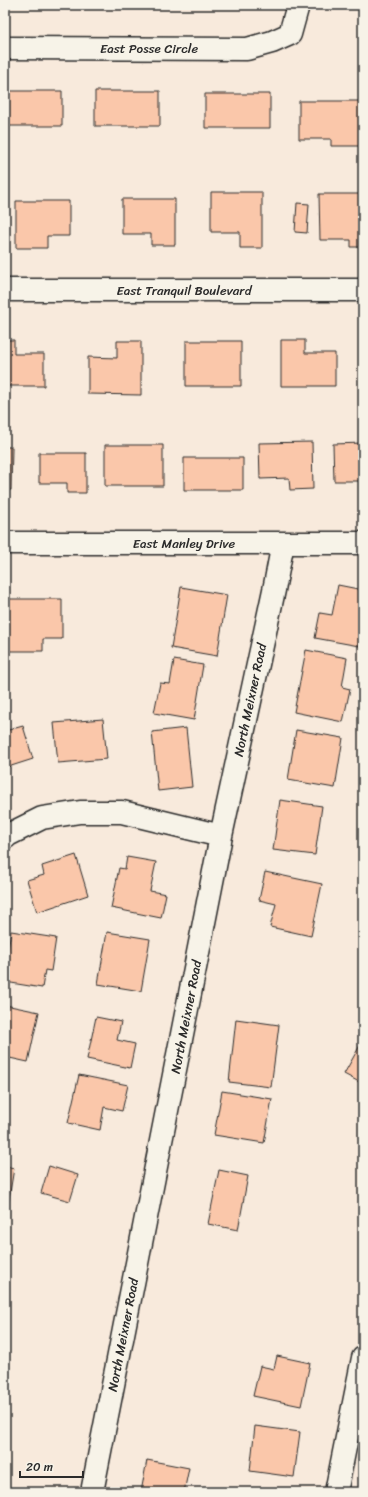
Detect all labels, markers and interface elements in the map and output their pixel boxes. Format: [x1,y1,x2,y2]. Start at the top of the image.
street label: East Posse Circle [100,37,198,60]
street label: East Tranquil Boulevard [117,279,253,302]
street label: East Manley Drive [133,532,236,555]
street label: North Meixner Road [227,640,273,759]
street label: North Meixner Road [164,957,208,1076]
street label: North Meixner Road [101,1275,145,1394]
scale bar [20,1453,83,1479]
text: 20 m [26,1456,53,1478]

